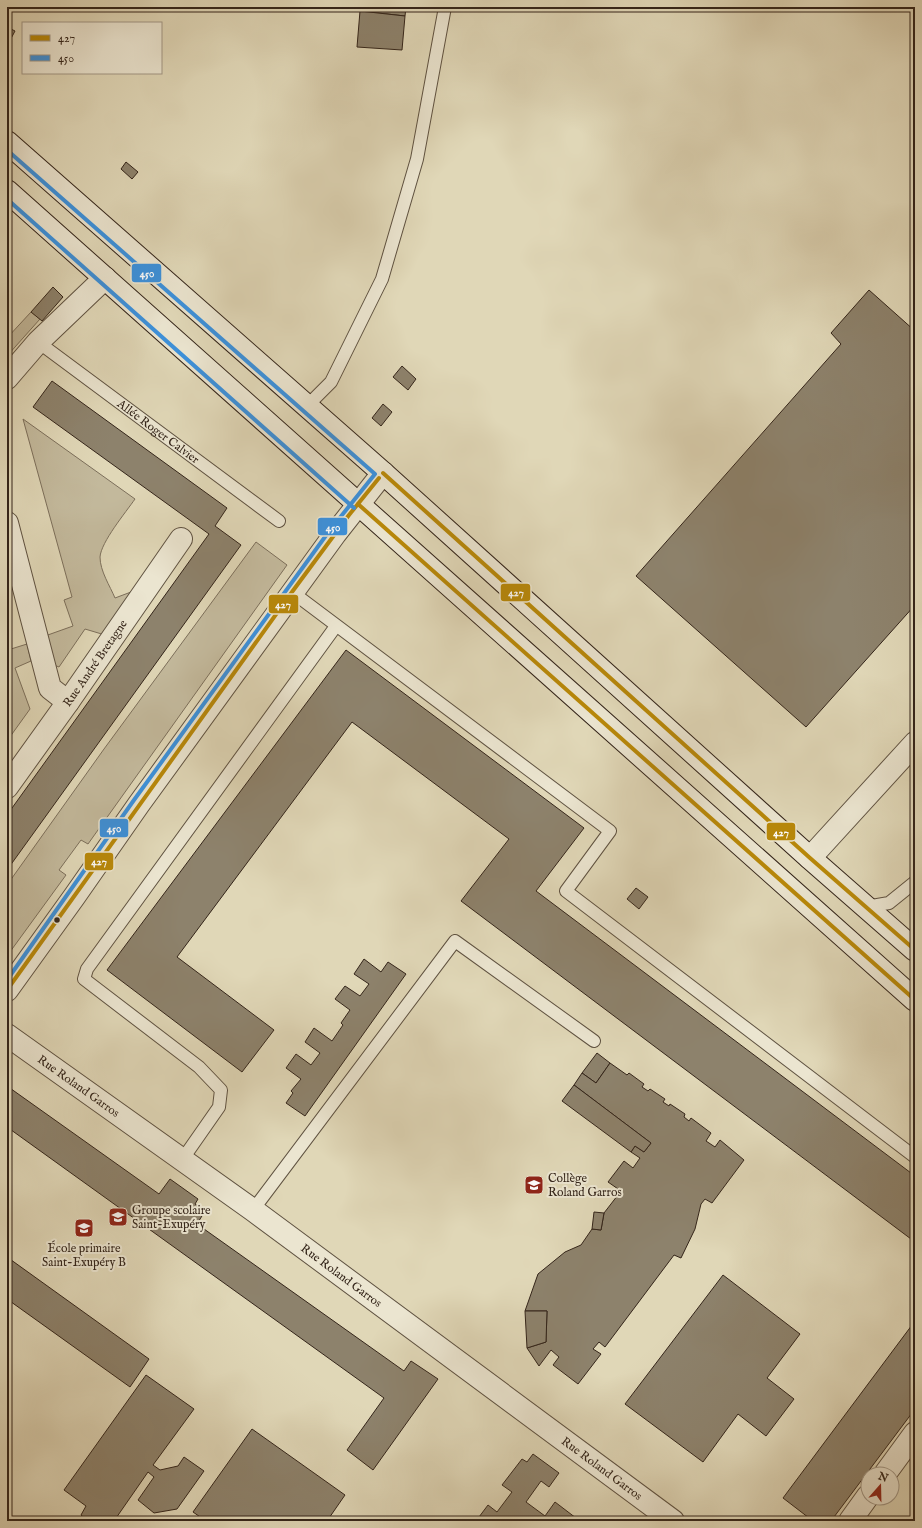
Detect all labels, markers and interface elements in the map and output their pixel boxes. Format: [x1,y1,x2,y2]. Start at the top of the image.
legend [22,22,162,74]
text: 427 [58,31,75,46]
text: 450 [58,51,74,66]
line badge: 450 [131,263,162,283]
text: 450 [139,267,155,281]
street label: Allée Roger Calvier [114,396,203,467]
line badge: 450 [317,517,348,536]
text: 450 [325,521,341,535]
line badge: 427 [500,583,531,602]
text: 427 [507,586,524,600]
line badge: 427 [268,594,299,614]
text: 427 [274,598,291,612]
street label: Rue André Bretagne [60,616,131,709]
line badge: 450 [99,818,129,838]
text: 450 [106,822,122,836]
line badge: 427 [766,822,796,841]
text: 427 [772,826,789,840]
line badge: 427 [84,852,114,871]
text: 427 [90,855,107,869]
unlabelled marker [52,915,62,925]
street label: Rue Roland Garros [35,1052,123,1120]
place label: Collège Roland Garros [548,1171,622,1200]
school or university icon: Collège Roland Garros [523,1174,545,1196]
place label: Groupe scolaire Saint-Exupéry [132,1203,211,1233]
school or university icon: Groupe scolaire Saint-Exupéry [107,1206,129,1228]
school or university icon: École primaire Saint-Exupéry B [73,1217,95,1239]
place label: École primaire Saint-Exupéry B [42,1240,126,1271]
street label: Rue Roland Garros [298,1241,385,1310]
street label: Rue Roland Garros [558,1433,645,1503]
north arrow [860,1466,900,1506]
text: N [875,1469,890,1486]

